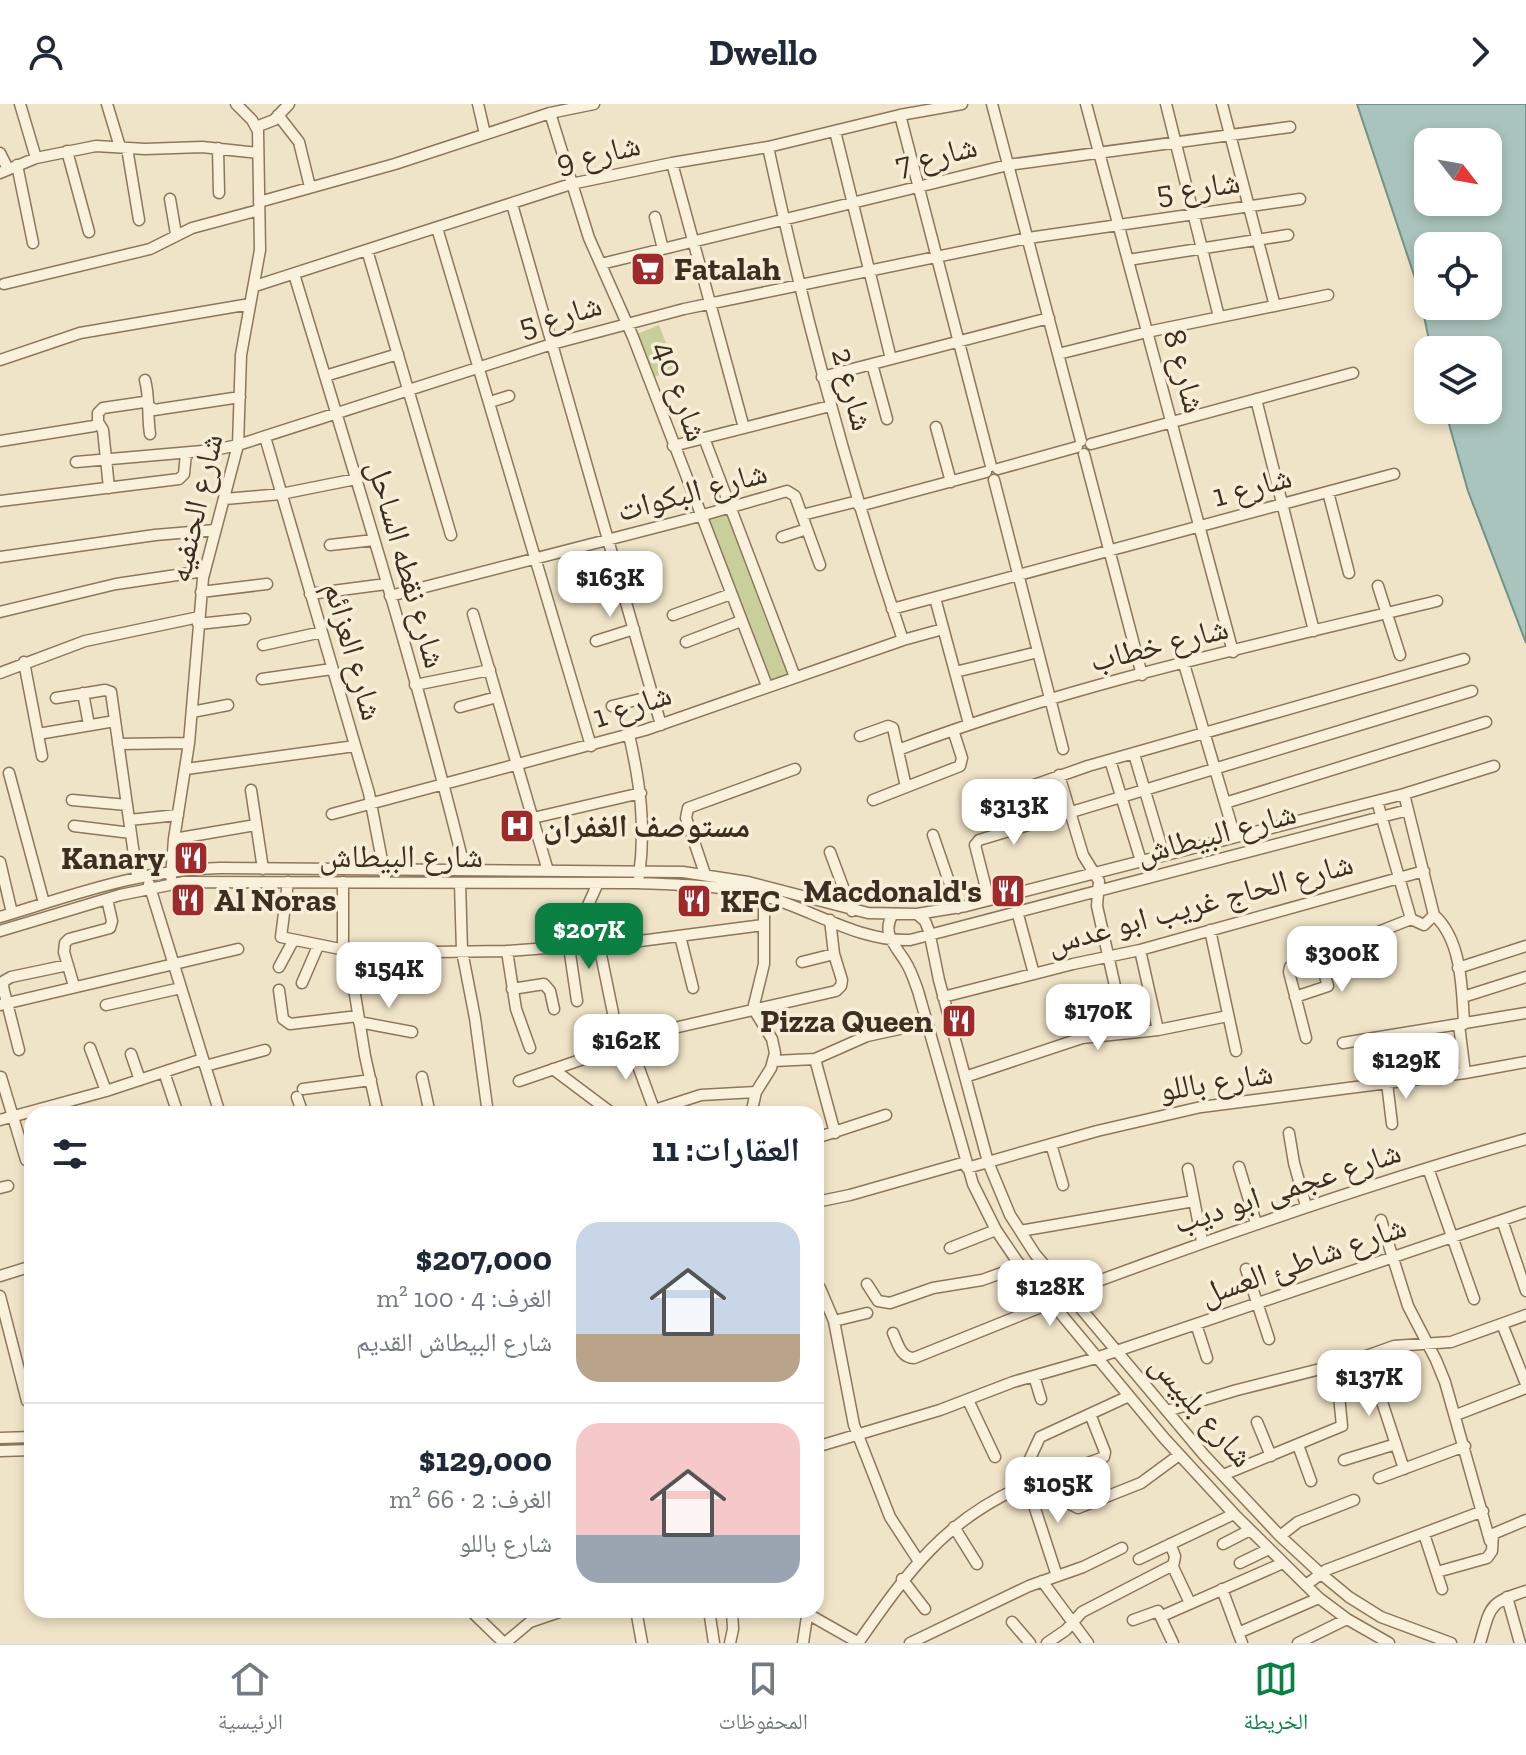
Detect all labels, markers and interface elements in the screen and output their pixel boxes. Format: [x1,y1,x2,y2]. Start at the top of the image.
icon: person [24,30,68,74]
icon: forward [1458,30,1502,74]
text: Dwello [709,31,817,74]
street label: شارع 9 [552,125,644,182]
street label: شارع 7 [891,127,981,184]
north arrow [1414,128,1502,216]
map controls [1414,128,1502,424]
street label: شارع 5 [1154,162,1243,213]
button: locate [1414,232,1502,320]
supermarket icon: Fatalah [629,250,667,288]
place label: Fatalah [674,250,781,288]
street label: شارع 5 [514,285,606,346]
street label: شارع 8 [1155,325,1214,417]
street label: شارع 40 [644,336,717,447]
button: layers [1414,336,1502,424]
street label: شارع 2 [823,343,882,435]
street label: شارع الحنفيه [159,430,232,586]
street label: شارع البكوات [613,453,771,530]
street label: شارع نقطه الساحل [358,456,455,672]
street label: شارع 1 [1208,457,1296,516]
pin: $163K [554,551,666,619]
text: $163K [576,561,644,593]
street label: شارع العزائم [314,578,392,725]
street label: شارع خطاب [1086,608,1232,681]
street label: شارع 1 [588,675,676,736]
pin: $313K [958,779,1070,847]
text: $313K [980,789,1048,821]
street label: شارع البيطاش [1132,793,1300,874]
hospital icon: مستوصف الغفران [498,807,536,845]
place label: مستوصف الغفران [543,807,750,845]
street label: شارع البيطاش [319,837,483,876]
place label: Kanary [61,839,165,877]
restaurant icon: Kanary [172,839,210,877]
street label: شارع الحاج غريب ابو عدس [1043,844,1358,963]
place label: Macdonald's [803,872,982,910]
restaurant icon: Macdonald's [989,872,1027,910]
restaurant icon: Al Noras [169,881,207,919]
place label: Al Noras [214,881,336,919]
restaurant icon: KFC [675,882,713,920]
place label: KFC [720,882,780,920]
pin: $207K [533,903,645,971]
text: $207K [553,913,625,945]
pin: $300K [1286,926,1398,994]
text: $300K [1305,936,1379,968]
pin: $154K [333,942,445,1010]
text: $154K [354,952,424,984]
pin: $170K [1042,984,1154,1052]
text: $170K [1064,994,1132,1026]
place label: Pizza Queen [760,1002,933,1040]
restaurant icon: Pizza Queen [940,1002,978,1040]
pin: $162K [570,1014,682,1082]
text: $162K [592,1024,660,1056]
pin: $129K [1350,1033,1462,1101]
text: $129K [1372,1043,1440,1075]
street label: شارع باللو [1156,1053,1276,1110]
text: العقارات: 11 [652,1129,800,1170]
icon: filters [48,1132,92,1176]
street label: شارع عجمى ابو ديب [1168,1132,1406,1243]
street label: شارع شاطئ العسل [1195,1207,1411,1314]
text: $207,000 [416,1238,552,1279]
icon: home [640,1254,736,1350]
pin: $128K [994,1260,1106,1328]
text: $128K [1016,1270,1084,1302]
text: الغرف: 4 · 100 m² [376,1282,552,1314]
text: شارع البيطاش القديم [356,1326,552,1358]
street label: شارع بلبيس [1142,1345,1262,1475]
pin: $137K [1313,1350,1425,1418]
text: $137K [1335,1360,1403,1392]
text: $129,000 [419,1439,552,1480]
icon: home [640,1455,736,1551]
pin: $105K [1002,1457,1114,1525]
text: $105K [1023,1467,1093,1499]
text: الغرف: 2 · 66 m² [389,1483,552,1515]
text: شارع باللو [459,1527,552,1559]
tab: الرئيسية [218,1657,283,1743]
tab: المحفوظات [718,1657,808,1743]
tab: الخريطة [1243,1657,1308,1743]

